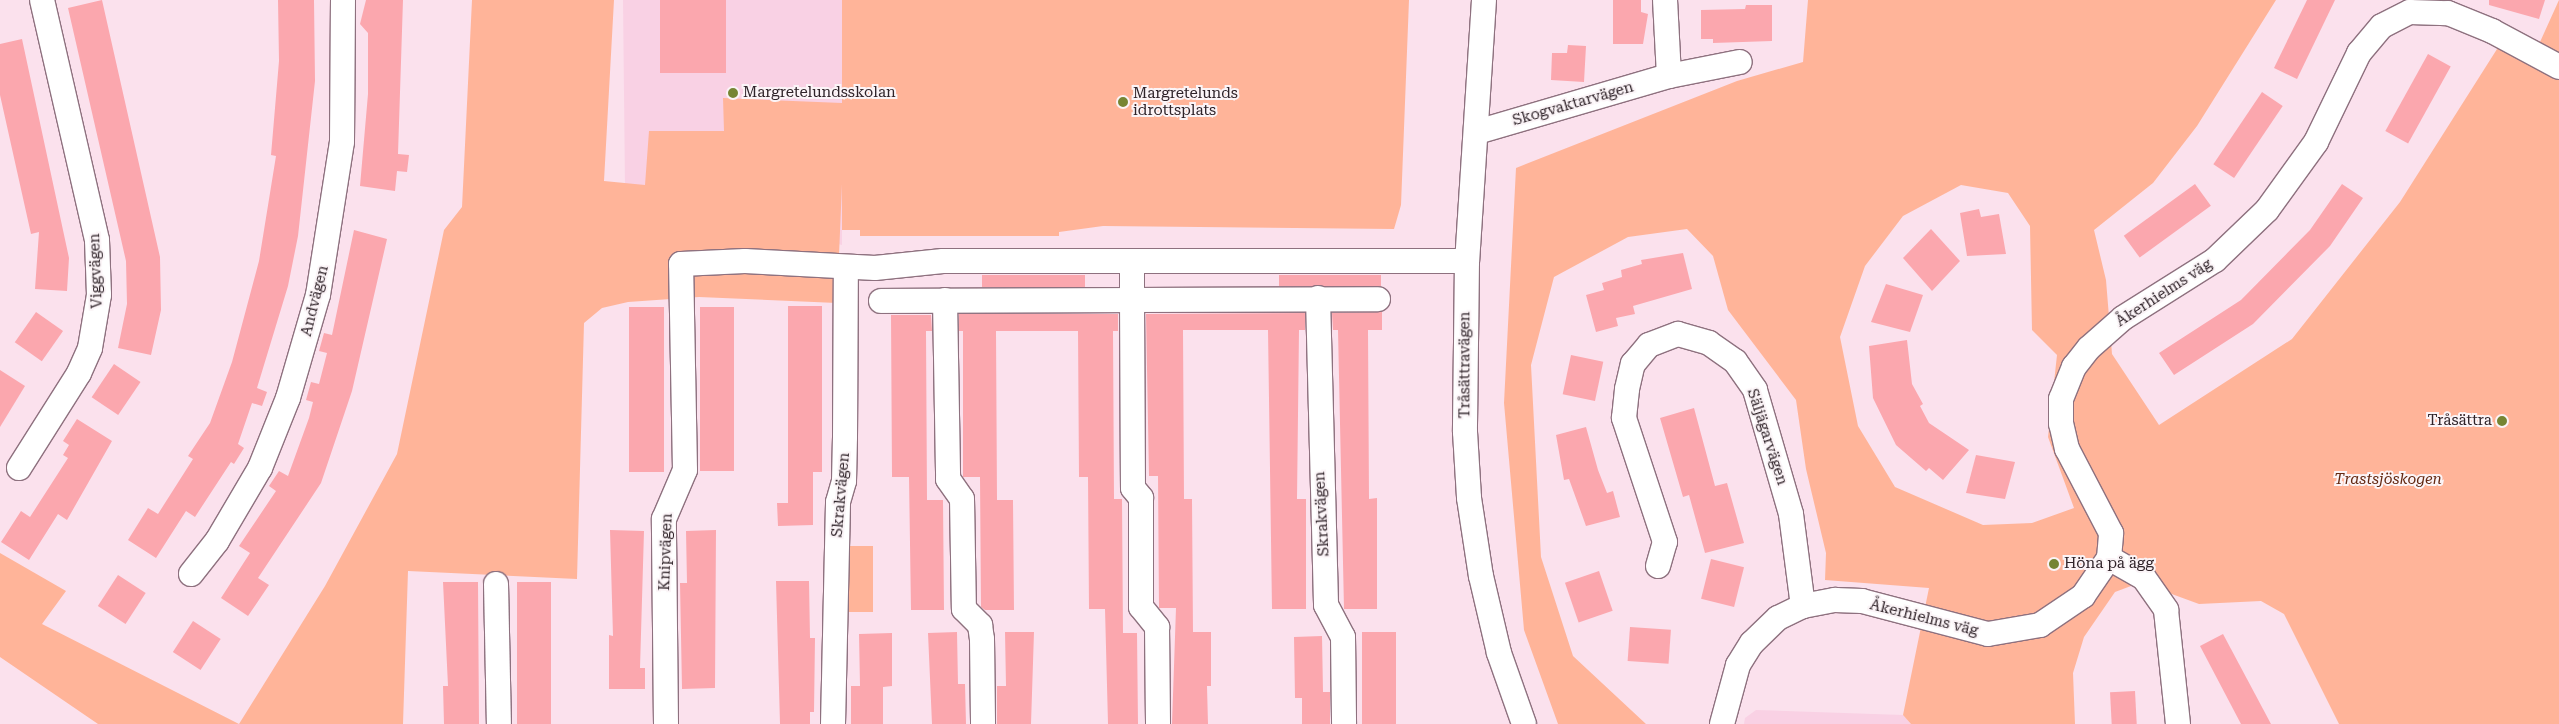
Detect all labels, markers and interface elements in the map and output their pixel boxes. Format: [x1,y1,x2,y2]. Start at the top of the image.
street label: Skogvaktarvägen [1510,78,1636,130]
place label: Margretelundsskolan [743,84,896,102]
place label: Margretelunds idrottsplats [1133,84,1238,119]
marker: Margretelundsskolan [727,87,739,99]
marker: Margretelunds idrottsplats [1117,96,1129,108]
street label: Viggvägen [86,233,106,309]
street label: Åkerhielms väg [2113,255,2215,331]
street label: Andvägen [298,264,332,338]
street label: Tråsättravägen [1456,312,1474,418]
street label: Säljägarvägen [1743,387,1791,487]
place label: Tråsättra [2427,412,2492,430]
marker: Tråsättra [2496,415,2508,427]
street label: Skrakvägen [828,452,854,538]
street label: Skrakvägen [1311,471,1333,557]
park label: Trastsjöskogen [2334,471,2442,489]
street label: Knipvägen [656,513,676,591]
place label: Höna på ägg [2064,555,2154,573]
marker: Höna på ägg [2048,558,2060,570]
street label: Åkerhielms väg [1868,596,1980,640]

